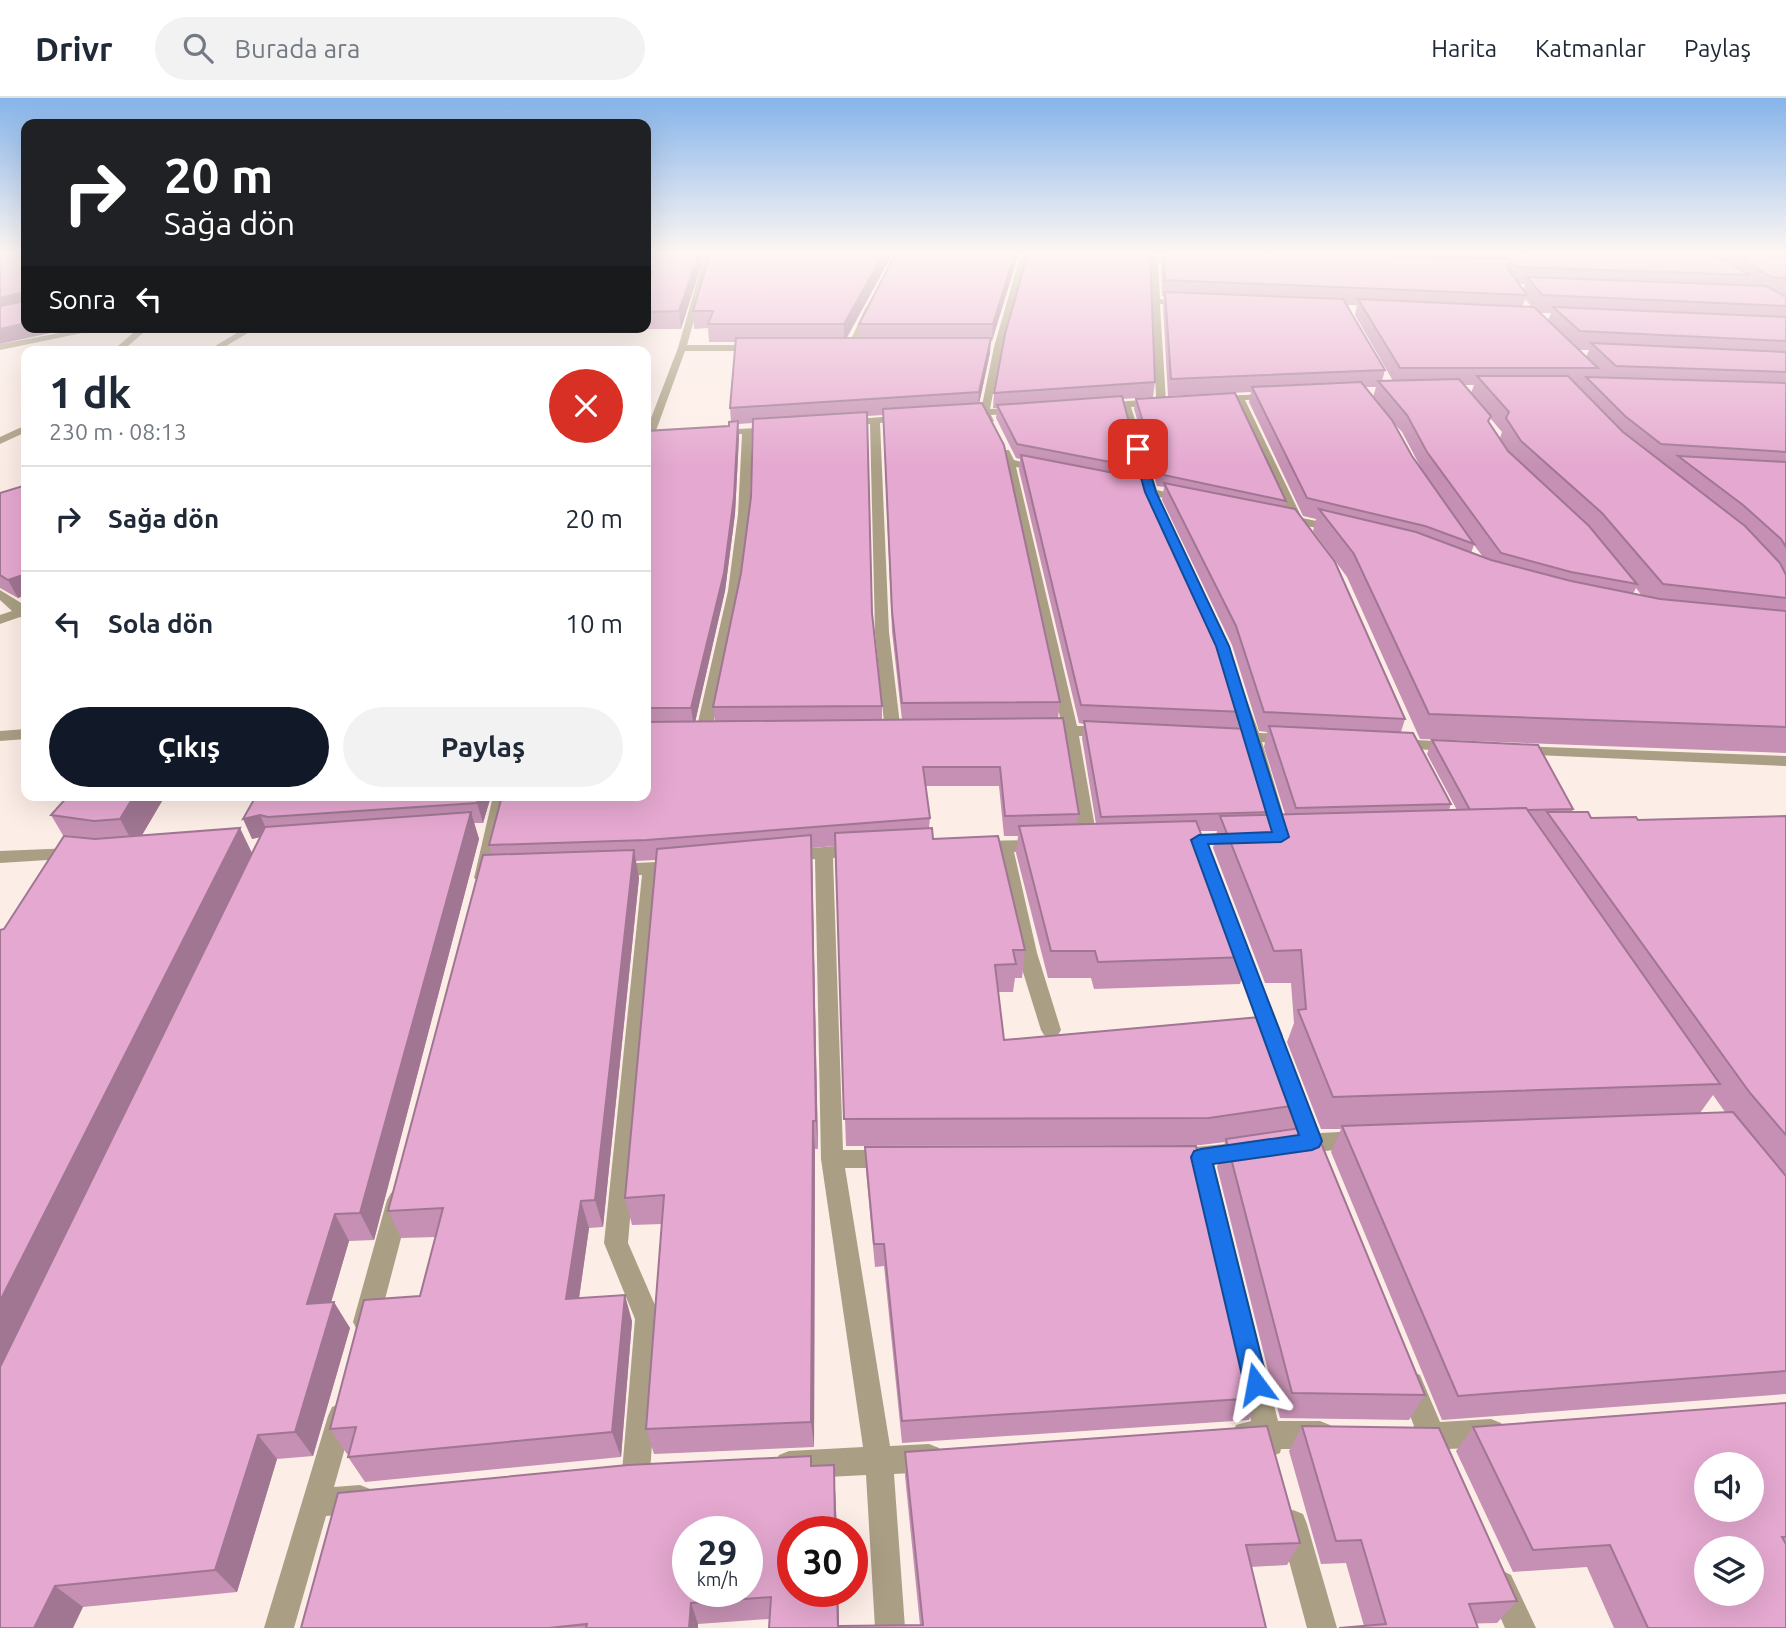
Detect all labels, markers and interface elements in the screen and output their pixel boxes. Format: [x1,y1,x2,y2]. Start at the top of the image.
search box [155,17,645,80]
icon: search [179,29,217,67]
text: Drivr [35,30,113,67]
text: Burada ara [235,34,360,63]
text: Harita [1431,35,1497,62]
text: Katmanlar [1535,35,1646,62]
text: Paylaş [1684,35,1751,62]
icon: right [49,147,140,238]
text: 20 m [164,147,273,202]
text: Sağa dön [164,205,295,241]
icon: left [130,280,168,318]
text: Sonra [49,285,116,314]
text: 1 dk [49,369,131,416]
button: close [549,369,623,443]
text: 230 m · 08:13 [49,419,187,444]
pin [1108,419,1168,479]
icon: arrive [1119,430,1157,468]
icon: right [49,500,87,538]
text: Sağa dön [108,504,219,533]
text: 20 m [565,504,623,533]
icon: left [49,605,87,643]
text: Sola dön [108,609,213,638]
text: 10 m [565,609,623,638]
button: Çıkış [49,707,329,787]
button: Paylaş [343,707,623,787]
position arrow [1219,1347,1293,1421]
map controls [1694,1452,1764,1606]
button: sound [1694,1452,1764,1522]
speed limit sign: 30 [777,1516,868,1607]
text: 29 [698,1532,737,1572]
button: layers [1694,1536,1764,1606]
text: km/h [697,1569,738,1589]

